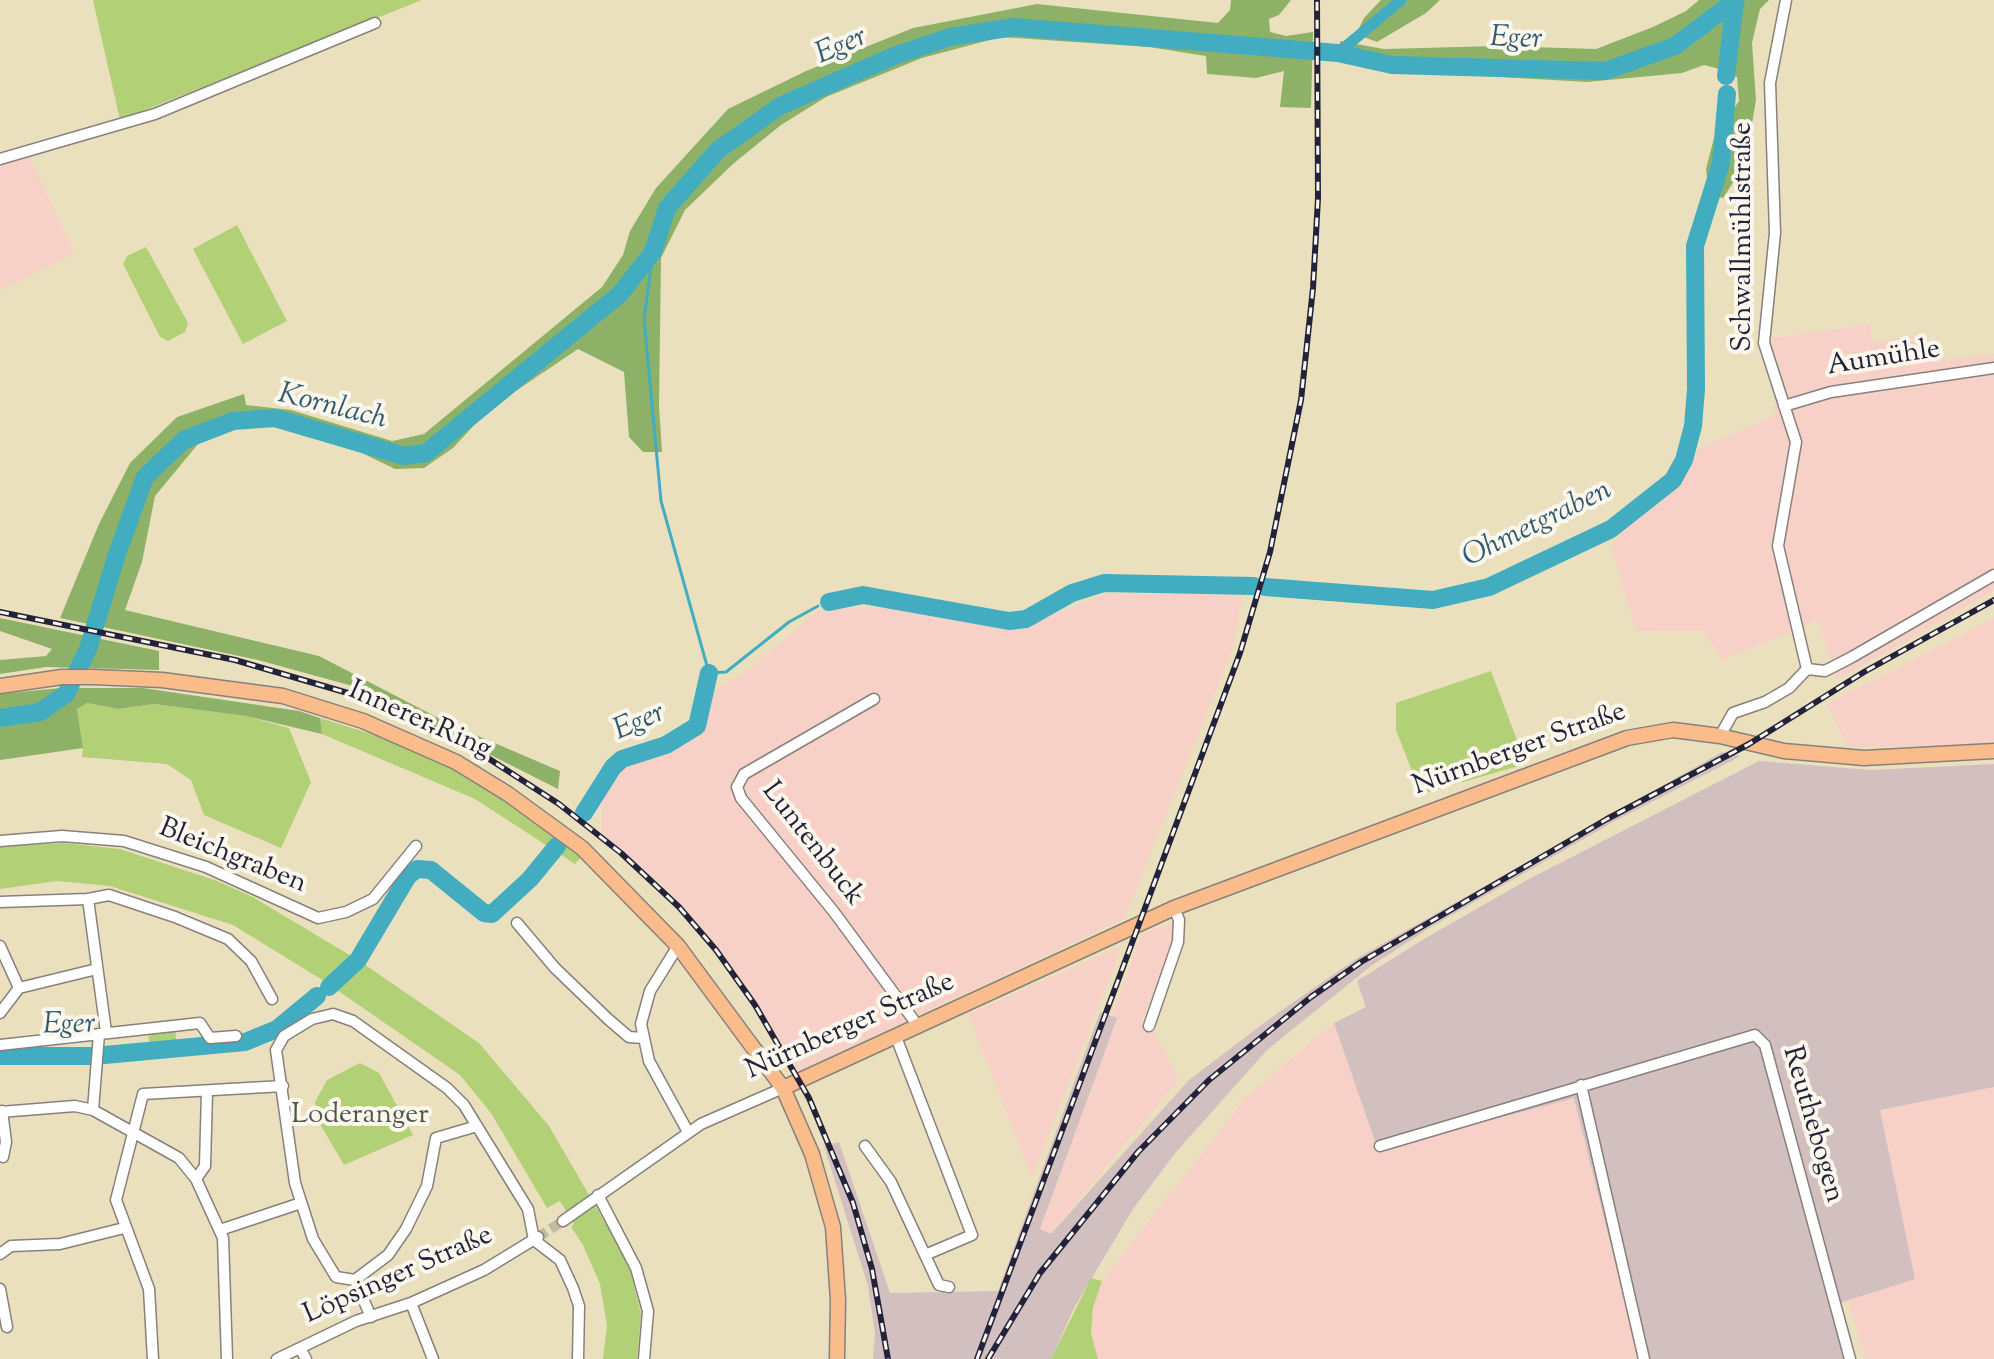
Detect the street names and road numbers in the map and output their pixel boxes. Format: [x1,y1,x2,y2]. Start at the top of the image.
street label: Schwallmühlstraße [1728,122,1762,352]
street label: Aumühle [1825,334,1943,386]
street label: Innerer Ring [342,676,496,768]
street label: Nürnberger Straße [1409,697,1631,805]
street label: Luntenbuck [752,777,870,913]
street label: Bleichgraben [153,813,311,903]
street label: Nürnberger Straße [742,967,960,1089]
street label: Reuthebogen [1773,1043,1849,1207]
street label: Löpsinger Straße [299,1220,499,1334]

